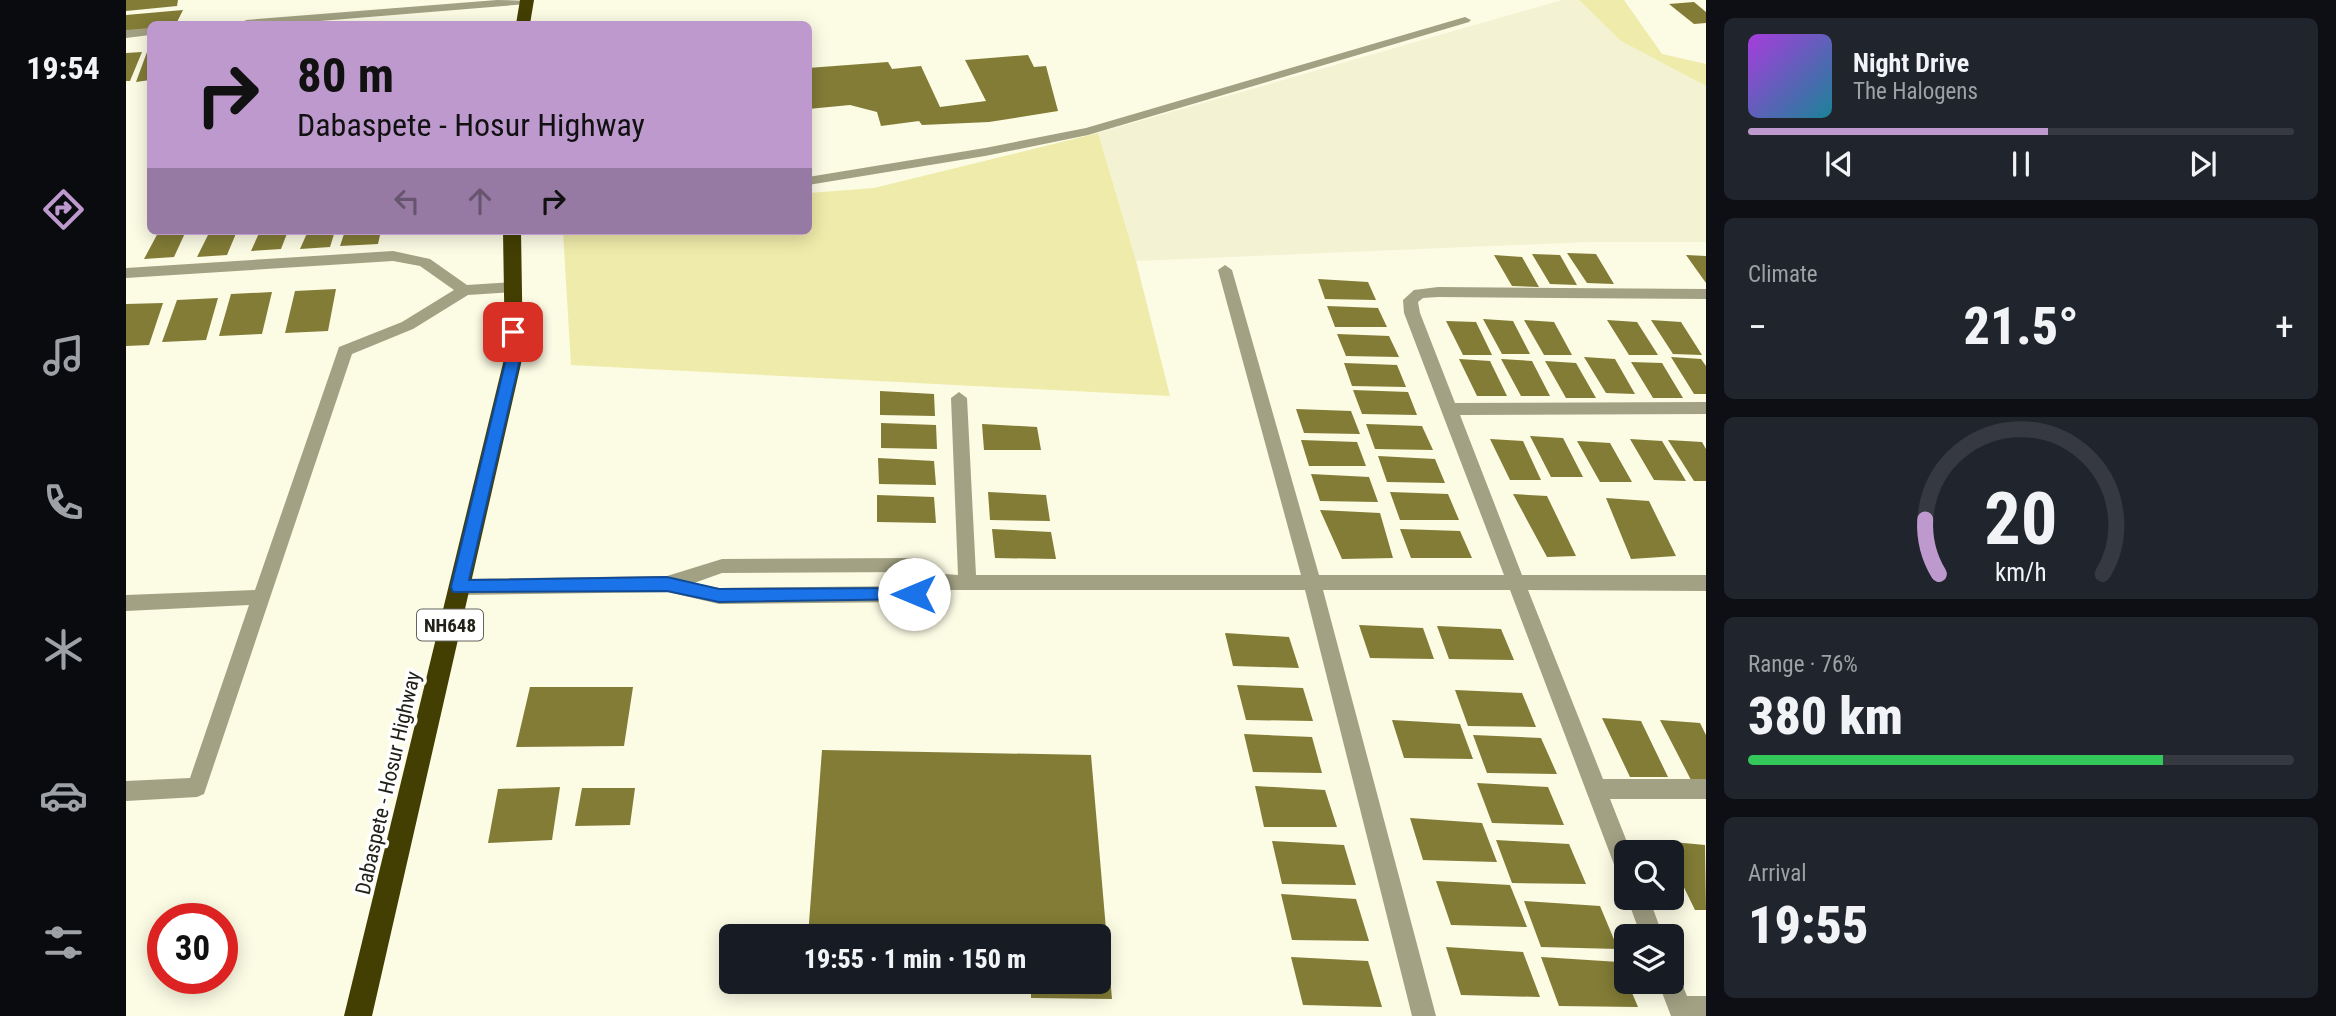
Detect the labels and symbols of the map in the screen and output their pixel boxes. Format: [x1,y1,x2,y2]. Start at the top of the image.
pin [483,302,543,362]
position arrow [877,557,951,631]
road number: NH648 [417,610,483,640]
street label: Dabaspete - Hosur Highway [351,669,425,897]
speed limit sign: 30 [147,903,238,994]

